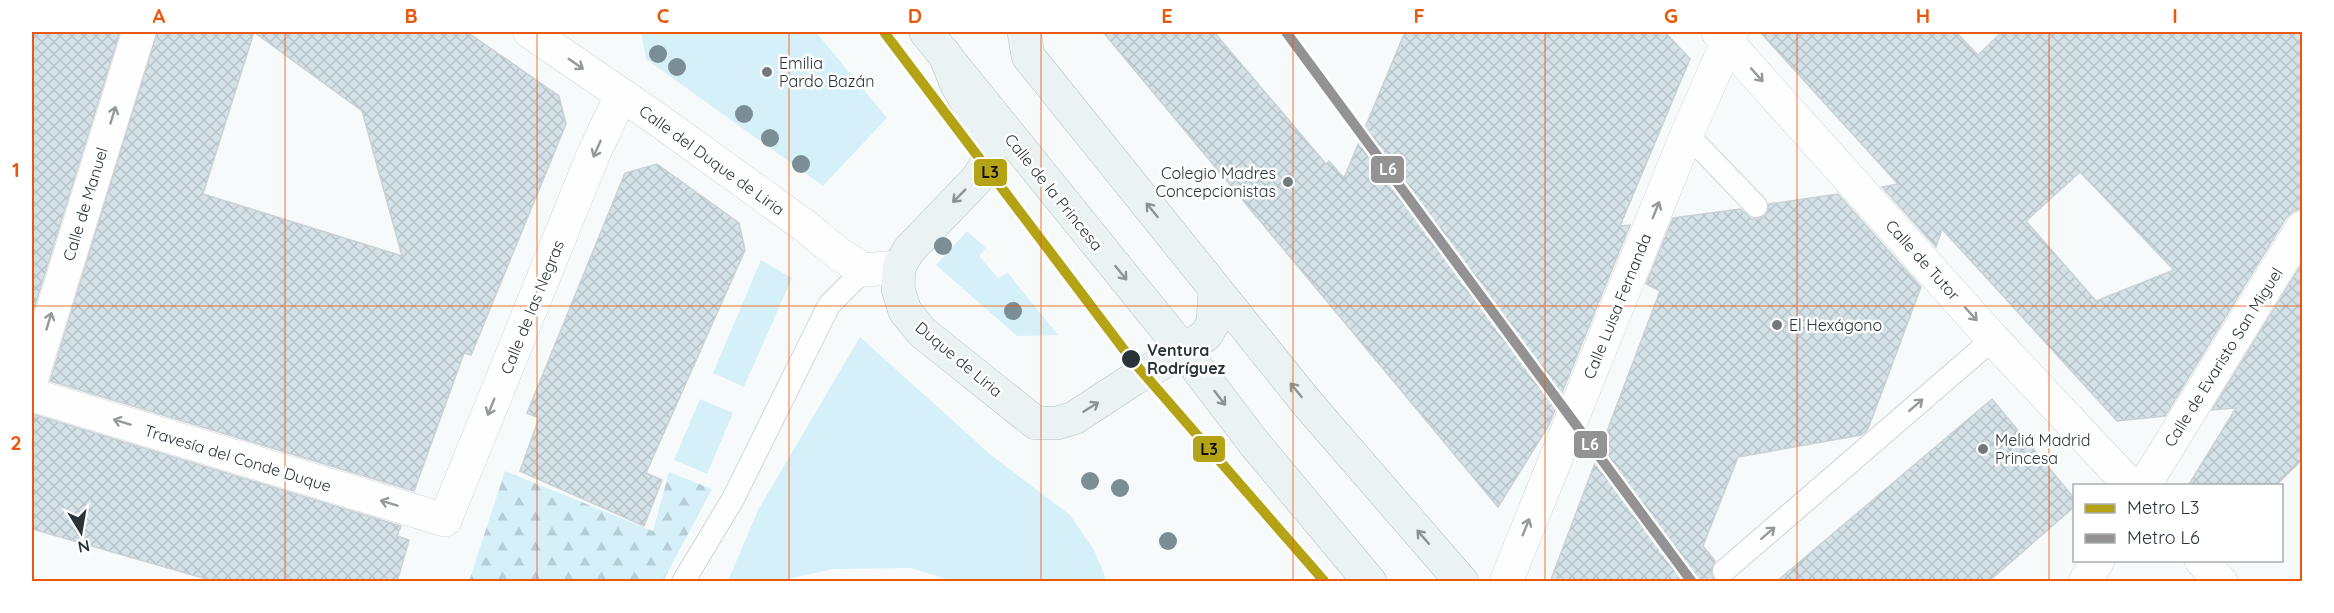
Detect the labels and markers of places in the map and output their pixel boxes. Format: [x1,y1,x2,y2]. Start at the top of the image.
place label: Emilia Pardo Bazán [779,53,874,91]
marker: Emilia Pardo Bazán [760,65,774,79]
place label: Colegio Madres Concepcionistas [1155,163,1276,201]
marker: Colegio Madres Concepcionistas [1281,175,1295,189]
place label: El Hexágono [1789,315,1882,335]
marker: El Hexágono [1770,318,1784,332]
place label: Ventura Rodríguez [1147,340,1226,378]
marker: Ventura Rodríguez [1120,348,1142,370]
place label: Meliá Madrid Princesa [1995,430,2090,468]
marker: Meliá Madrid Princesa [1976,442,1990,456]

